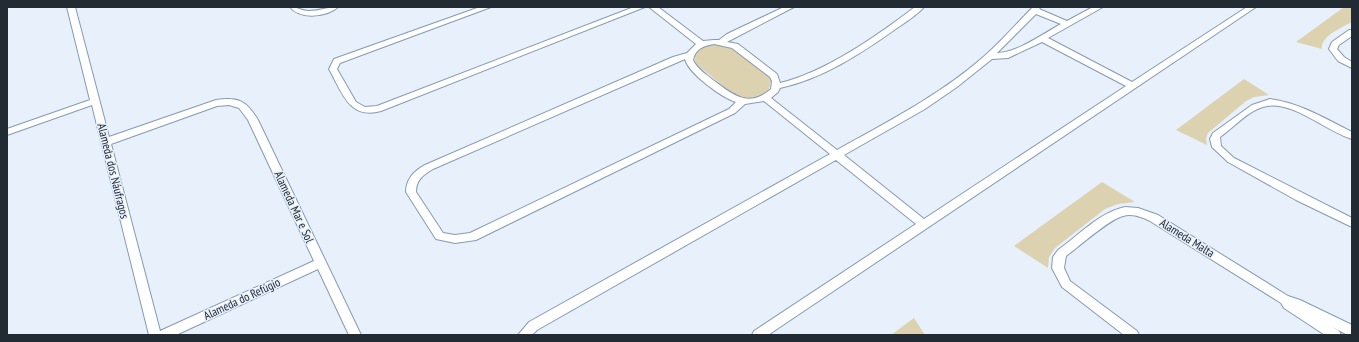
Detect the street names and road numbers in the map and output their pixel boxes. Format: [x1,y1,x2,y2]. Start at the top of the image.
street label: Alameda dos Náufragos [94,122,133,220]
street label: Alameda Mar e Sol [271,169,318,245]
street label: Alameda Malta [1157,215,1218,260]
street label: Alameda do Refúgio [201,274,283,323]

